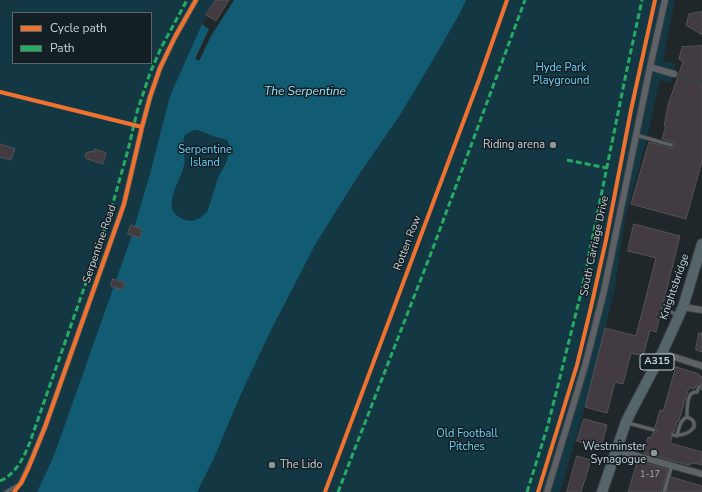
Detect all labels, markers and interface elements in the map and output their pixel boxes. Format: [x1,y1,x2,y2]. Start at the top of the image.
legend [12,12,152,64]
text: Cycle path [50,20,107,36]
text: Path [50,40,75,56]
park label: Hyde Park Playground [533,61,589,87]
water label: The Serpentine [264,85,346,99]
place label: Riding arena [483,138,545,152]
marker: Riding arena [548,140,558,150]
park label: Serpentine Island [178,143,232,169]
street label: South Carriage Drive [578,194,612,298]
street label: Serpentine Road [80,203,120,285]
street label: Rotten Row [391,213,425,273]
street label: Knightsbridge [658,252,692,322]
road number: A315 [640,354,674,370]
park label: Old Football Pitches [436,427,498,453]
place label: Westminster Synagogue [583,440,646,466]
marker: Westminster Synagogue [649,448,659,458]
place label: The Lido [280,458,323,472]
marker: The Lido [267,460,277,470]
house number: 1-17 [640,470,660,480]

